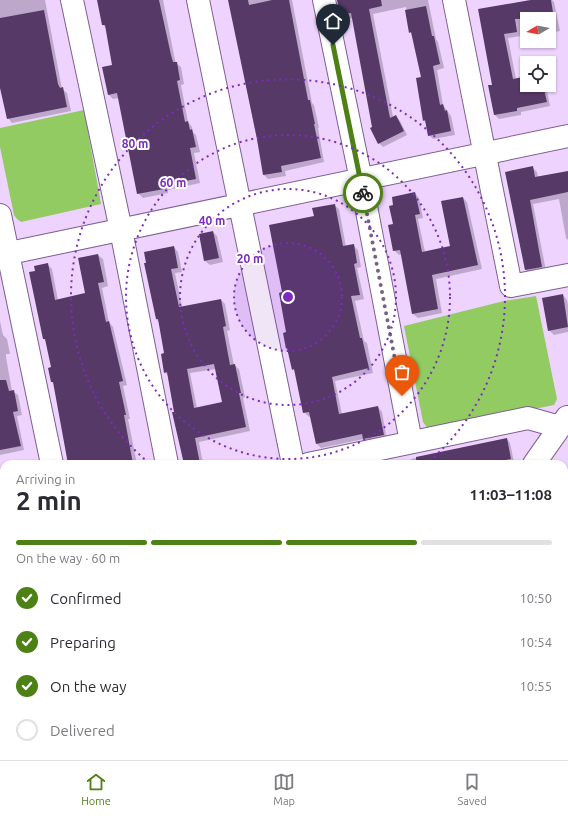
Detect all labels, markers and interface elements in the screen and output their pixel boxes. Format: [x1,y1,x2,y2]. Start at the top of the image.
pin [316,4,350,45]
icon: home [322,10,344,32]
north arrow [520,12,556,48]
map controls [520,12,556,92]
button: locate [520,56,556,92]
text: 80 m [122,137,148,150]
courier [343,173,383,213]
text: 60 m [160,176,186,189]
icon: bike [352,182,374,204]
text: 40 m [199,214,225,227]
text: 20 m [237,252,263,265]
centre of rings [281,290,295,304]
pin [385,355,419,396]
icon: bag [391,361,413,383]
text: Arriving in [16,472,75,486]
text: 2 min [16,486,82,515]
text: 11:03–11:08 [469,486,552,503]
text: On the way · 60 m [16,551,120,565]
icon: check [16,587,38,609]
text: Confirmed [50,590,122,607]
text: 10:50 [519,591,552,605]
icon: check [16,631,38,653]
text: Preparing [50,634,116,651]
text: 10:54 [519,635,552,649]
icon: check [16,675,38,697]
text: On the way [50,678,126,695]
text: 10:55 [519,679,552,693]
text: Delivered [50,722,115,739]
tab: Home [81,771,111,807]
tab: Map [273,771,295,807]
tab: Saved [458,771,487,807]

